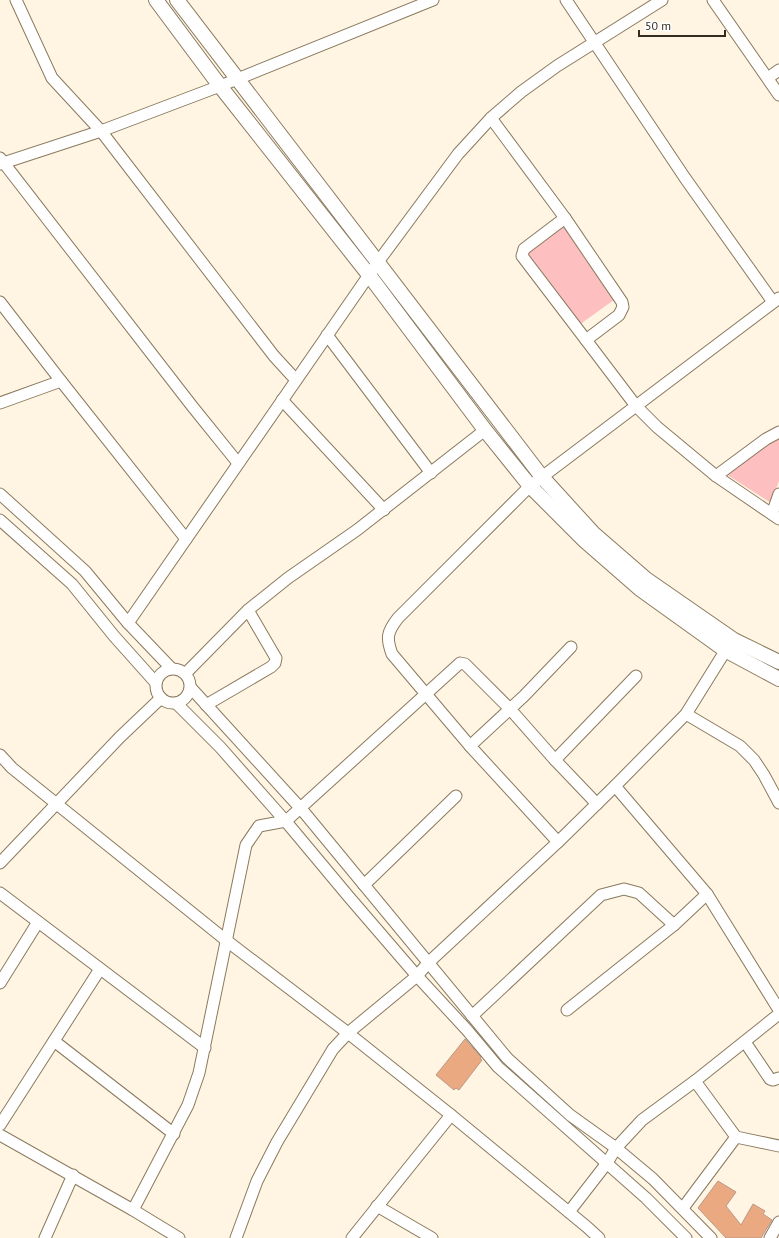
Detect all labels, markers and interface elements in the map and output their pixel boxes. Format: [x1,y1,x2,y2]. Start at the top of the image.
scale bar [639,12,725,38]
text: 50 m [645,18,671,33]

